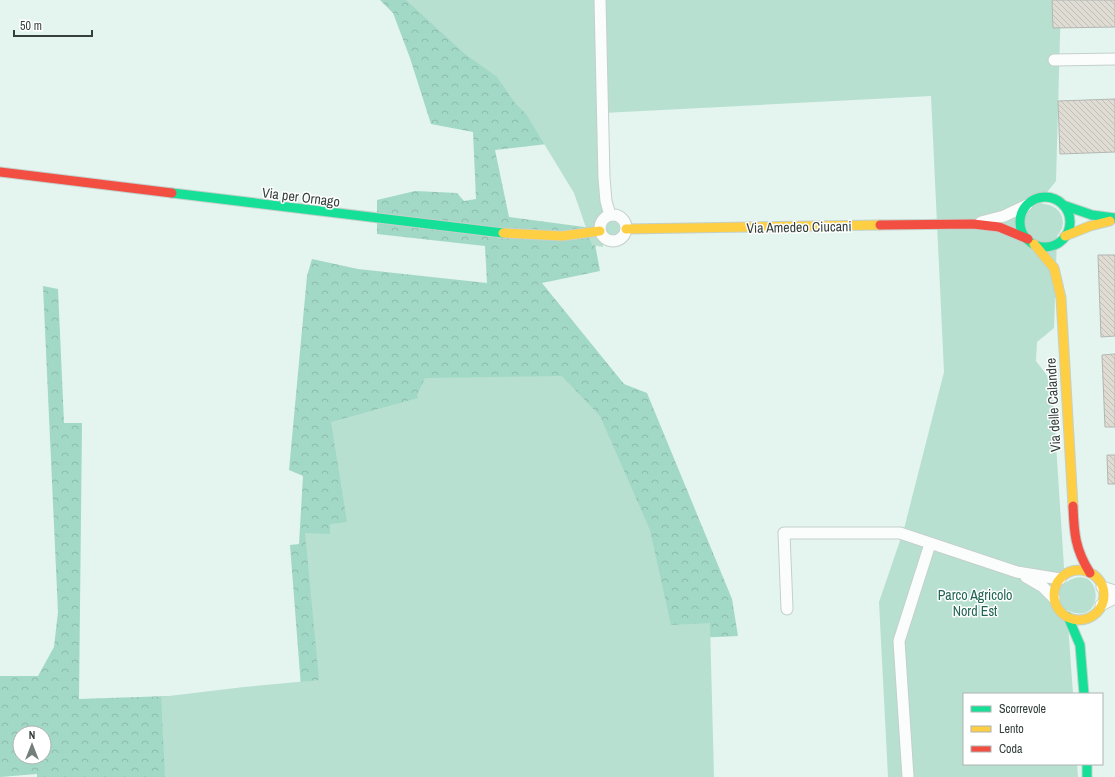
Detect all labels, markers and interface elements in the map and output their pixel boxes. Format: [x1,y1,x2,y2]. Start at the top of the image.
scale bar [14,12,92,38]
text: 50 m [20,18,42,34]
street label: Via per Ornago [261,183,341,211]
street label: Via Amedeo Ciucani [746,217,852,237]
street label: Via delle Calandre [1042,357,1064,453]
park label: Parco Agricolo Nord Est [938,586,1012,620]
legend [963,693,1103,765]
text: Scorrevole [999,701,1046,717]
text: Lento [999,721,1024,737]
north arrow [12,725,52,765]
text: N [29,728,35,742]
text: Coda [999,741,1023,757]

